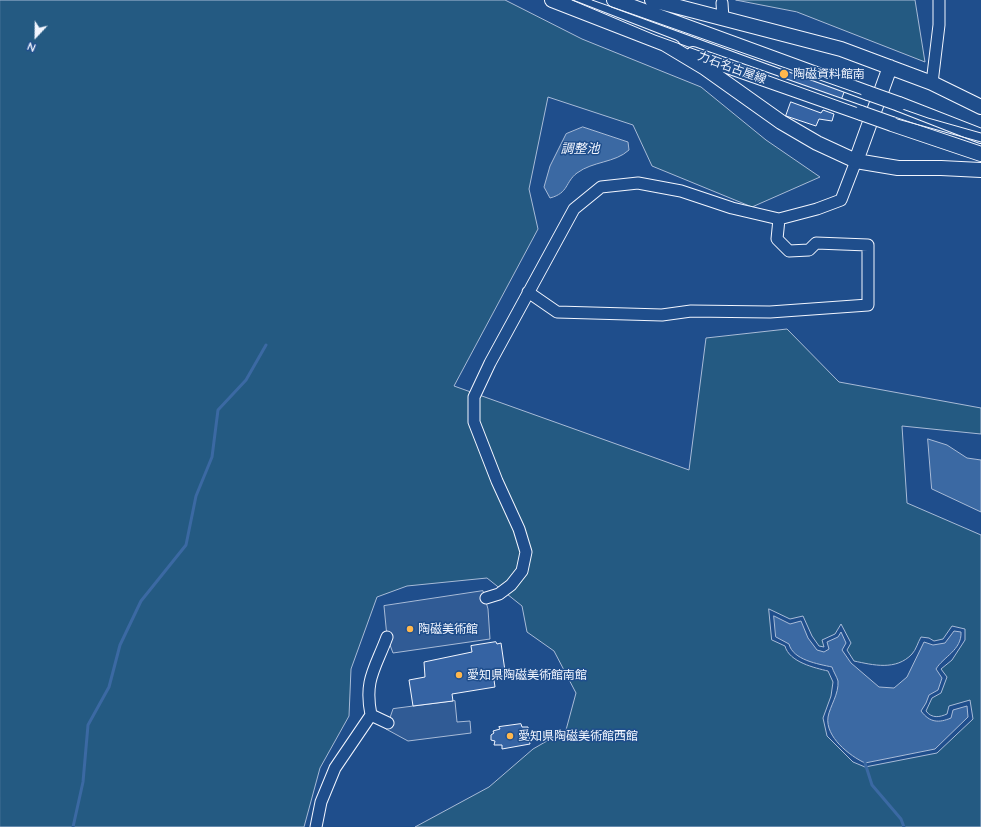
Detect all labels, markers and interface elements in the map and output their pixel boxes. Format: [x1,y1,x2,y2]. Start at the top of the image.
north arrow [16,16,56,56]
text: N [25,39,38,55]
street label: 力石名古屋線 [696,49,768,87]
place label: 陶磁資料館南 [793,67,865,81]
marker: 陶磁資料館南 [778,68,790,80]
water label: 調整池 [561,141,599,157]
place label: 陶磁美術館 [418,622,478,636]
marker: 陶磁美術館 [405,624,415,634]
place label: 愛知県陶磁美術館南館 [467,668,587,682]
marker: 愛知県陶磁美術館南館 [454,670,464,680]
place label: 愛知県陶磁美術館西館 [518,729,638,743]
marker: 愛知県陶磁美術館西館 [505,731,515,741]

